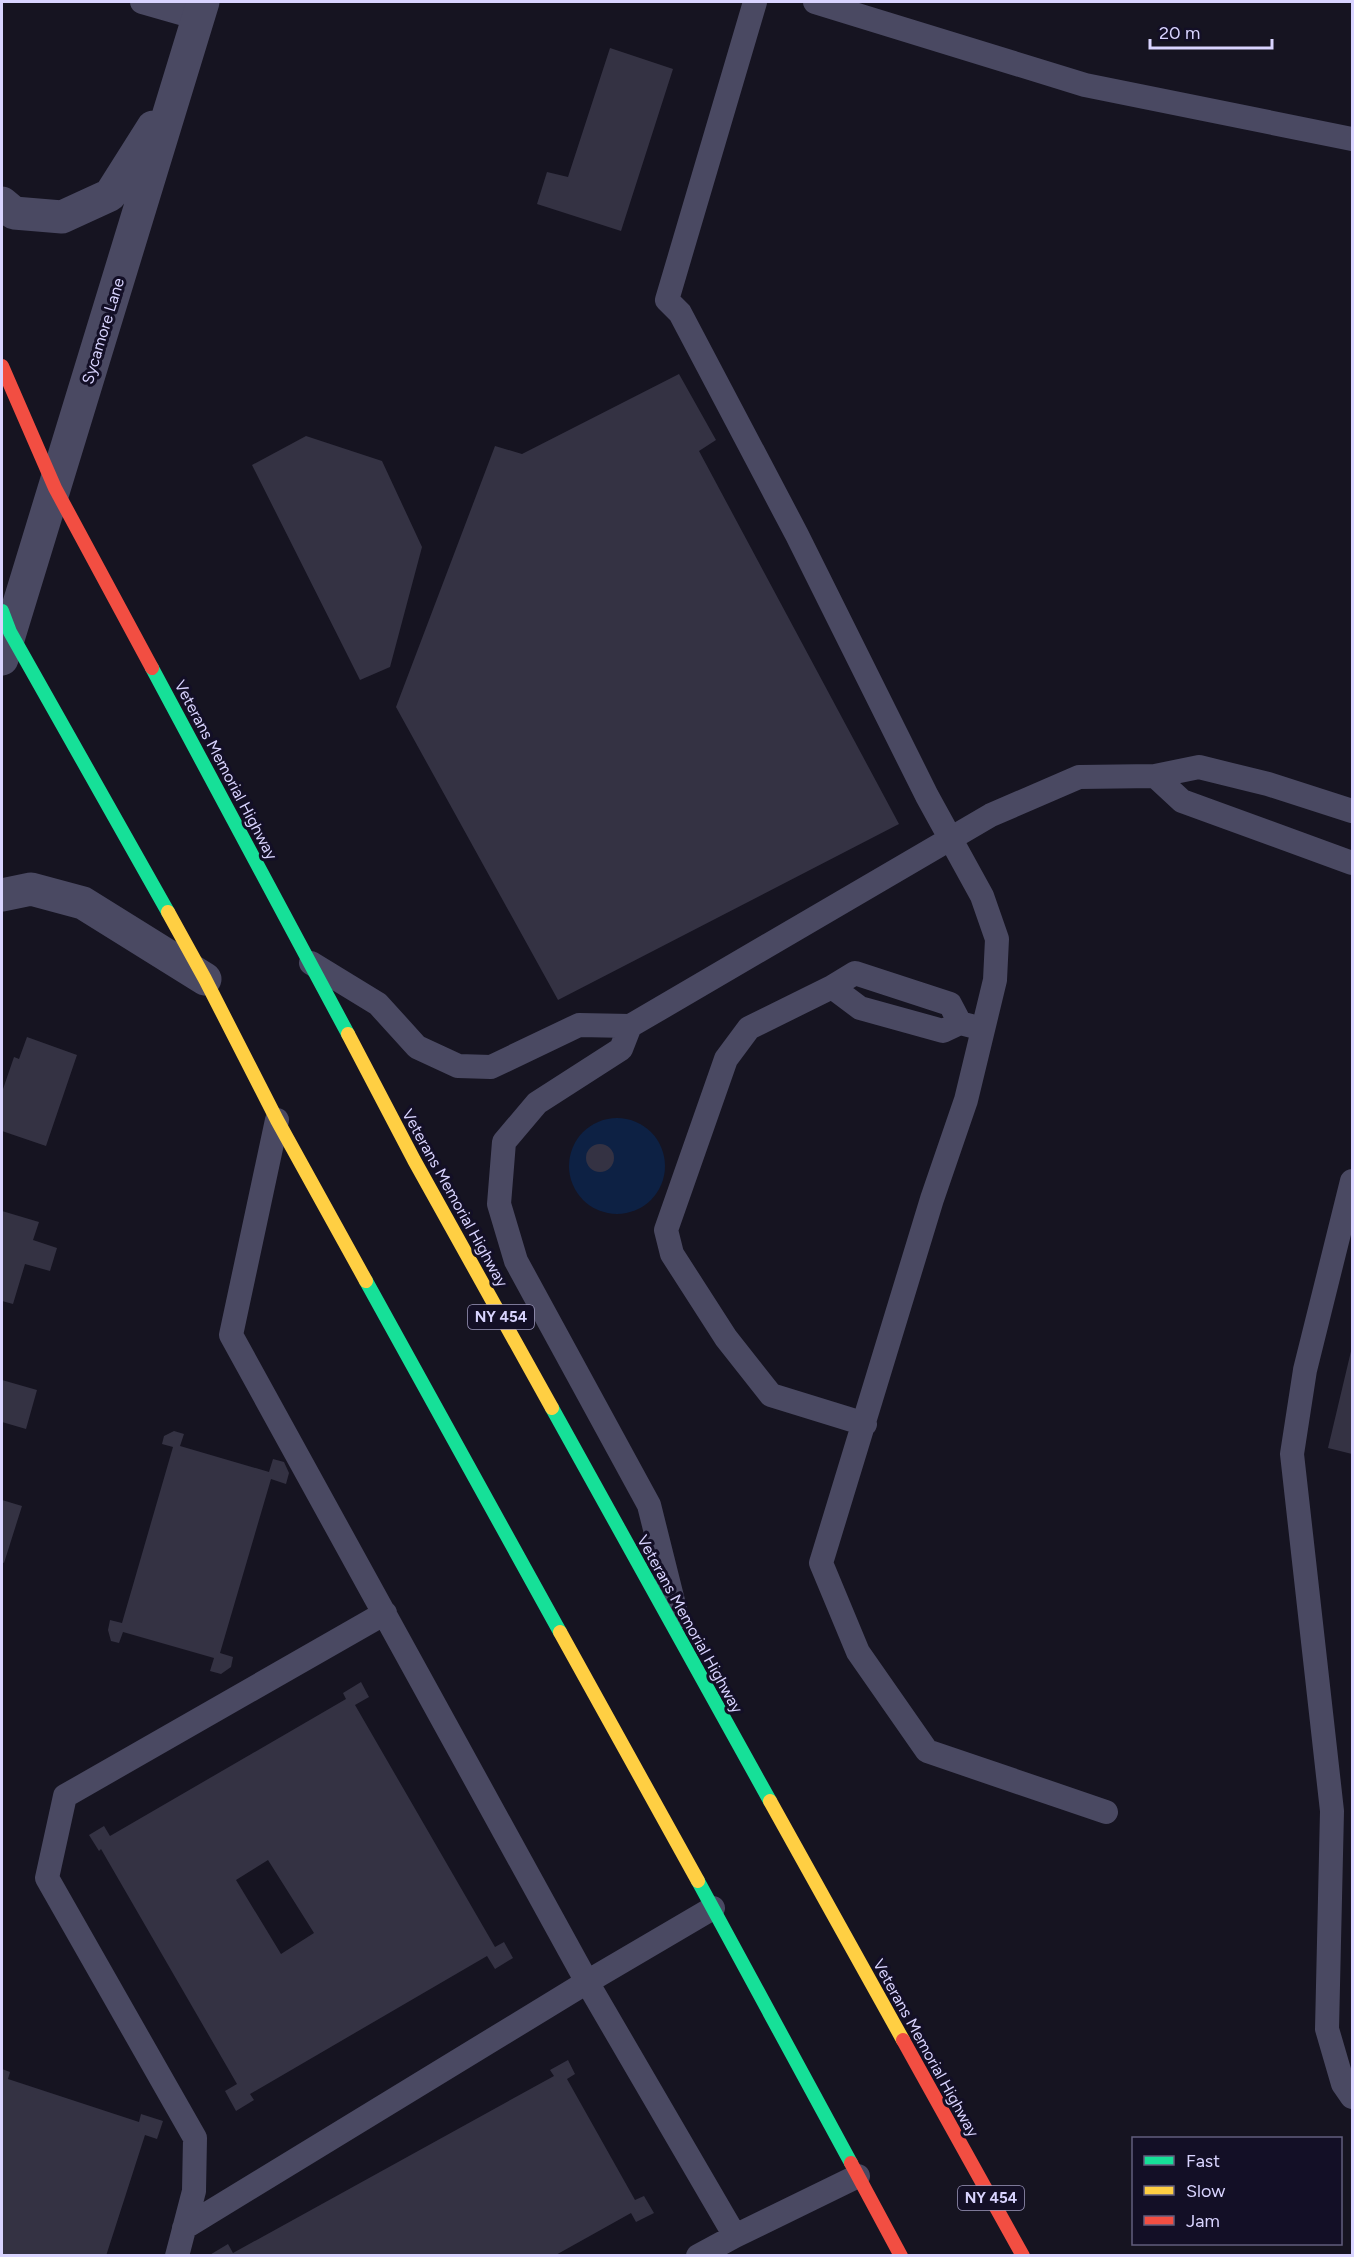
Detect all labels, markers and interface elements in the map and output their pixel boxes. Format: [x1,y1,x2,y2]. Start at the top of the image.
scale bar [1150,12,1272,50]
text: 20 m [1159,22,1200,44]
street label: Sycamore Lane [78,275,128,386]
street label: Veterans Memorial Highway [171,677,282,863]
street label: Veterans Memorial Highway [398,1106,512,1291]
road number: NY 454 [468,1305,534,1329]
street label: Veterans Memorial Highway [633,1532,747,1717]
street label: Veterans Memorial Highway [869,1956,983,2141]
legend [1132,2137,1342,2245]
text: Fast [1186,2150,1220,2172]
text: Slow [1186,2180,1225,2202]
road number: NY 454 [958,2186,1024,2210]
text: Jam [1186,2210,1220,2232]

